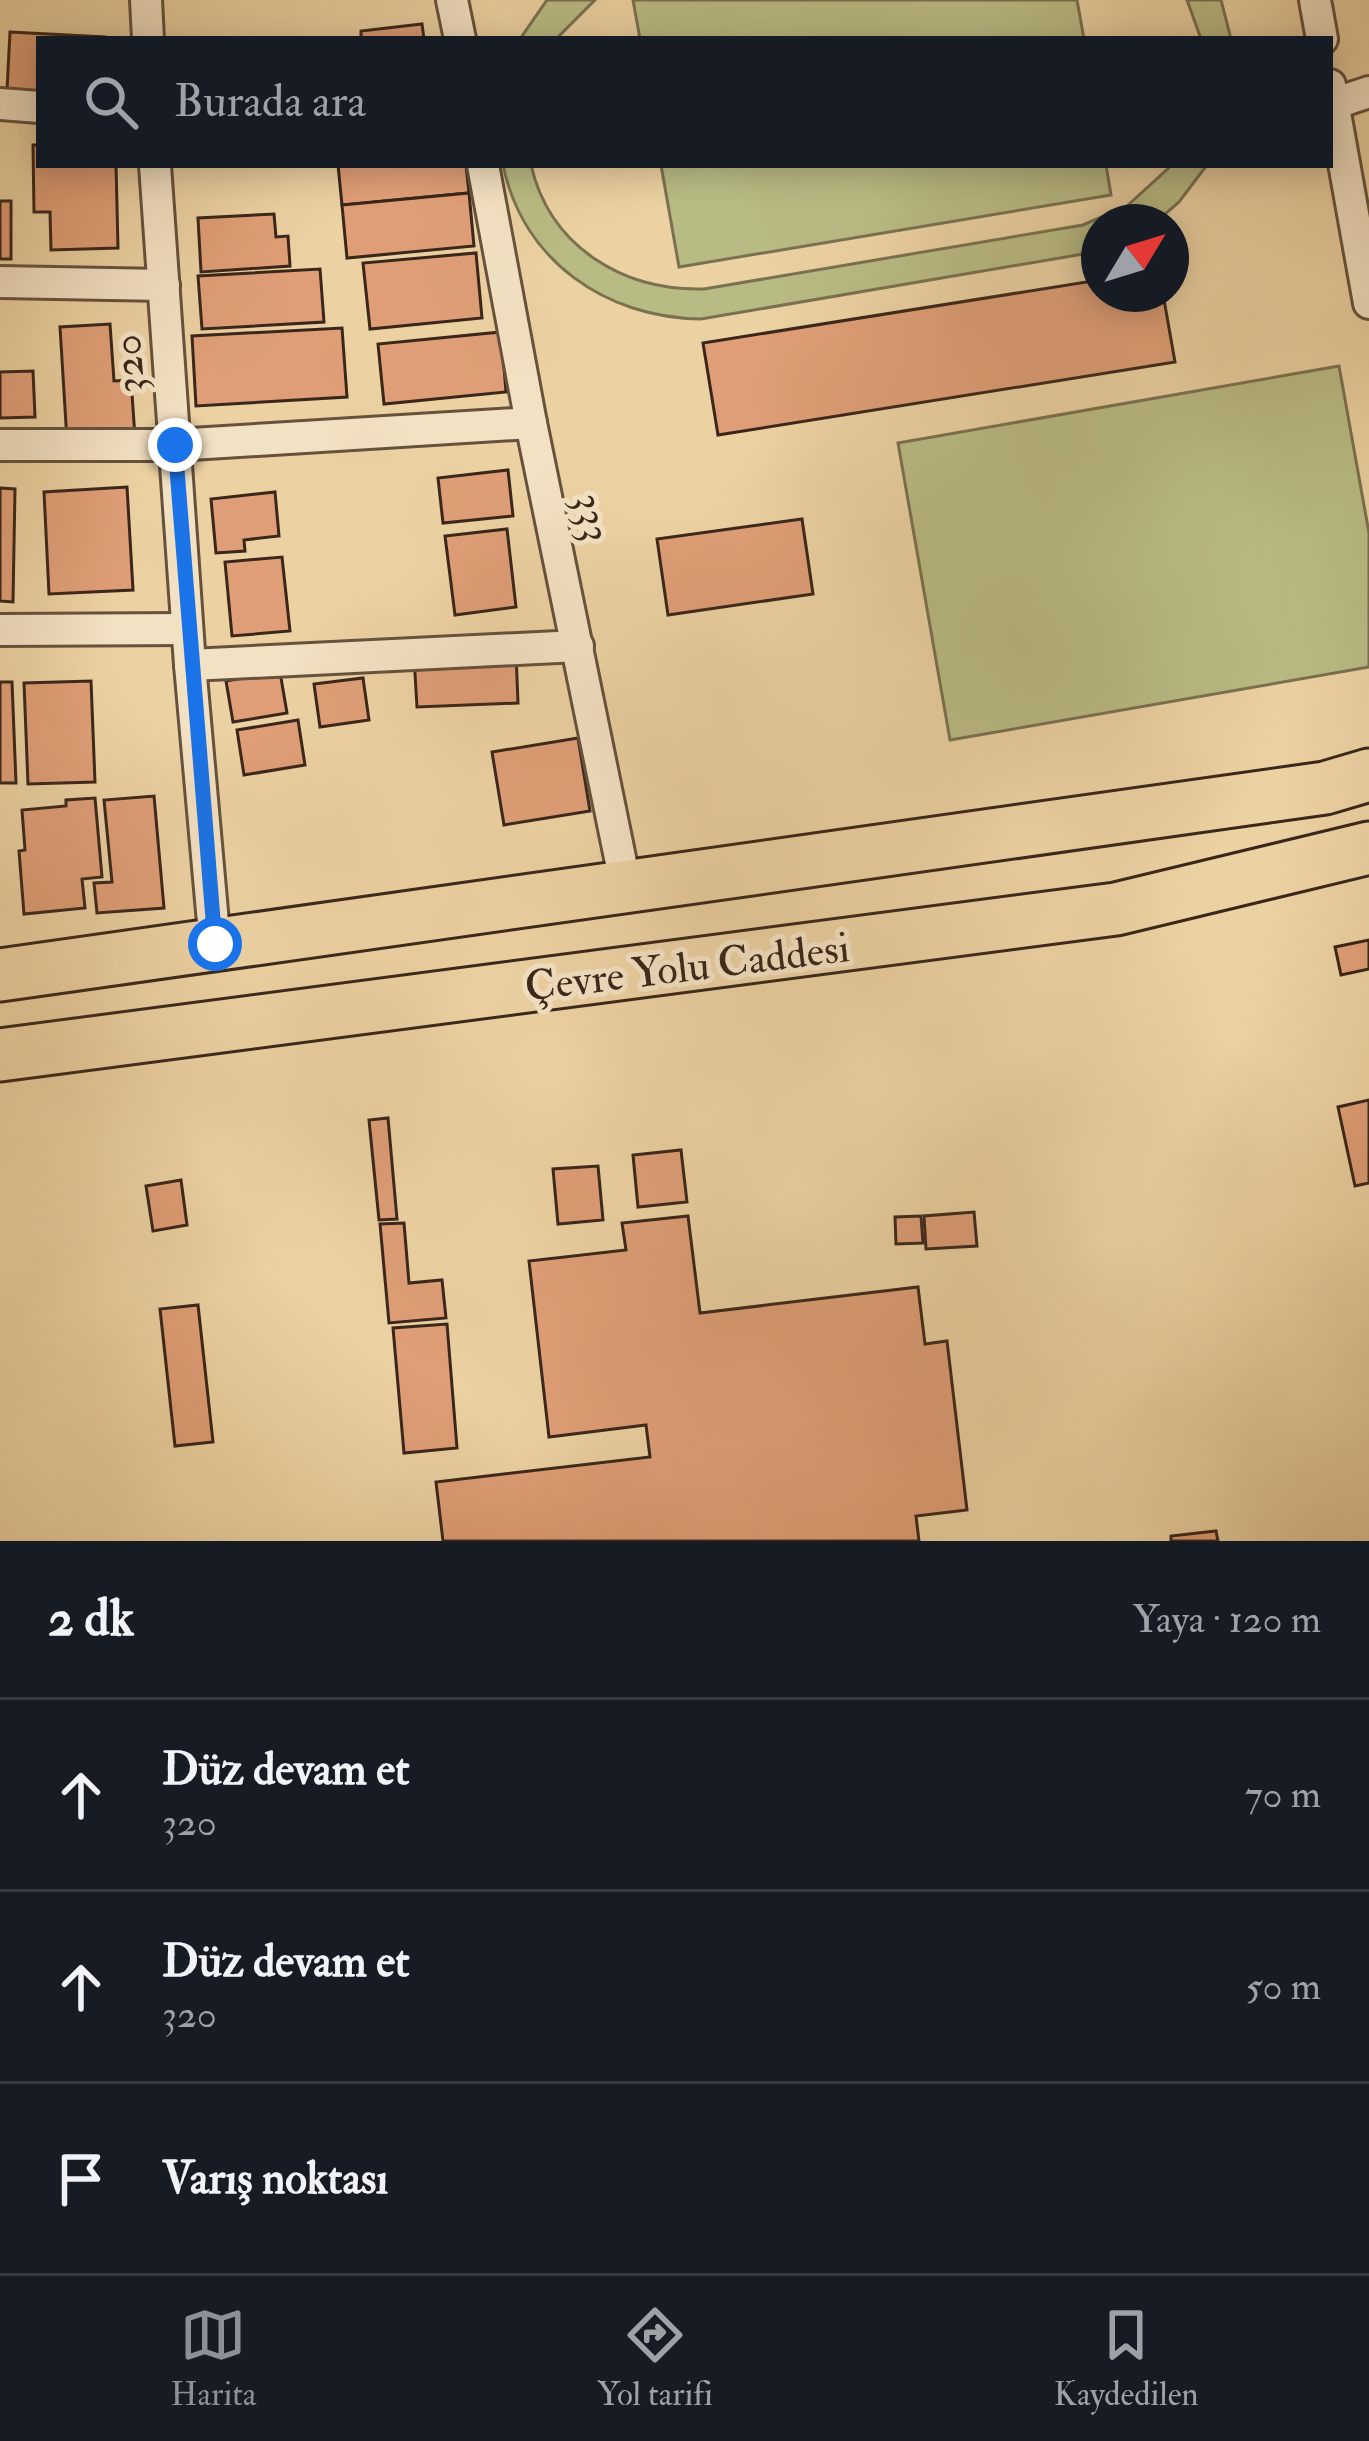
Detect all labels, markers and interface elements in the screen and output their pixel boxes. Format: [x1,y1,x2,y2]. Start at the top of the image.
search box [36,36,1333,168]
icon: search [78,69,144,135]
text: Burada ara [174,74,366,130]
north arrow [1081,204,1189,312]
street label: 320 [101,333,157,395]
route end [148,418,202,472]
street label: 333 [562,488,623,546]
route start [188,917,242,971]
street label: Çevre Yolu Caddesi [522,922,852,1014]
text: 2 dk [48,1587,134,1651]
text: Yaya · 120 m [1133,1595,1321,1644]
text: Düz devam et [162,1742,410,1798]
icon: ahead [48,1762,114,1828]
text: 70 m [1245,1770,1321,1819]
text: 320 [162,1798,217,1847]
text: Düz devam et [162,1934,410,1990]
icon: ahead [48,1954,114,2020]
text: 50 m [1246,1962,1321,2011]
text: 320 [162,1990,217,2039]
icon: arrive [48,2146,114,2212]
text: Varış noktası [162,2151,388,2207]
tab: Harita [170,2302,256,2415]
tab: Yol tarifi [597,2302,713,2415]
tab: Kaydedilen [1054,2302,1198,2415]

